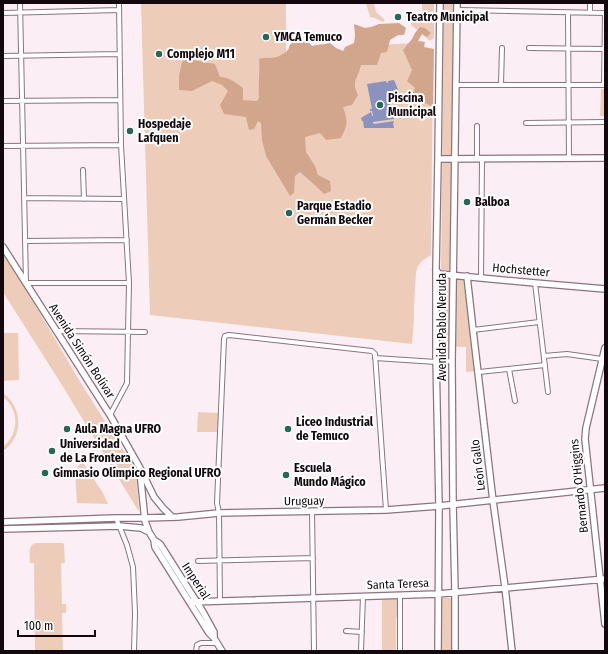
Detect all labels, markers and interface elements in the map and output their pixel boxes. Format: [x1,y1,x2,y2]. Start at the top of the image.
place label: Teatro Municipal [406,10,489,24]
marker: Teatro Municipal [393,12,403,22]
place label: YMCA Temuco [273,30,343,44]
marker: YMCA Temuco [261,32,271,42]
place label: Complejo M11 [167,47,235,61]
marker: Complejo M11 [154,49,164,59]
place label: Piscina Municipal [388,91,437,119]
marker: Piscina Municipal [375,100,385,110]
place label: Hospedaje Lafquen [138,117,191,145]
marker: Hospedaje Lafquen [125,126,135,136]
place label: Balboa [475,195,510,209]
marker: Balboa [462,197,472,207]
place label: Parque Estadio Germán Becker [297,199,374,227]
marker: Parque Estadio Germán Becker [284,208,294,218]
street label: Hochstetter [492,261,551,280]
street label: Avenida Pablo Neruda [435,273,449,381]
street label: Avenida Simón Bolívar [46,301,118,402]
place label: Liceo Industrial de Temuco [296,415,374,443]
place label: Aula Magna UFRO [74,422,162,436]
marker: Aula Magna UFRO [62,424,72,434]
marker: Liceo Industrial de Temuco [283,424,293,434]
place label: Universidad de La Frontera [60,437,131,465]
street label: Bernardo O'Higgins [567,438,591,534]
street label: León Gallo [468,439,488,491]
marker: Universidad de La Frontera [47,446,57,456]
place label: Escuela Mundo Mágico [294,461,366,489]
place label: Gimnasio Olímpico Regional UFRO [53,466,221,480]
marker: Gimnasio Olímpico Regional UFRO [40,468,50,478]
marker: Escuela Mundo Mágico [281,470,291,480]
street label: Uruguay [284,494,325,508]
street label: Imperial [179,560,213,602]
street label: Santa Teresa [367,576,429,592]
scale bar [18,612,95,638]
text: 100 m [24,619,53,633]

